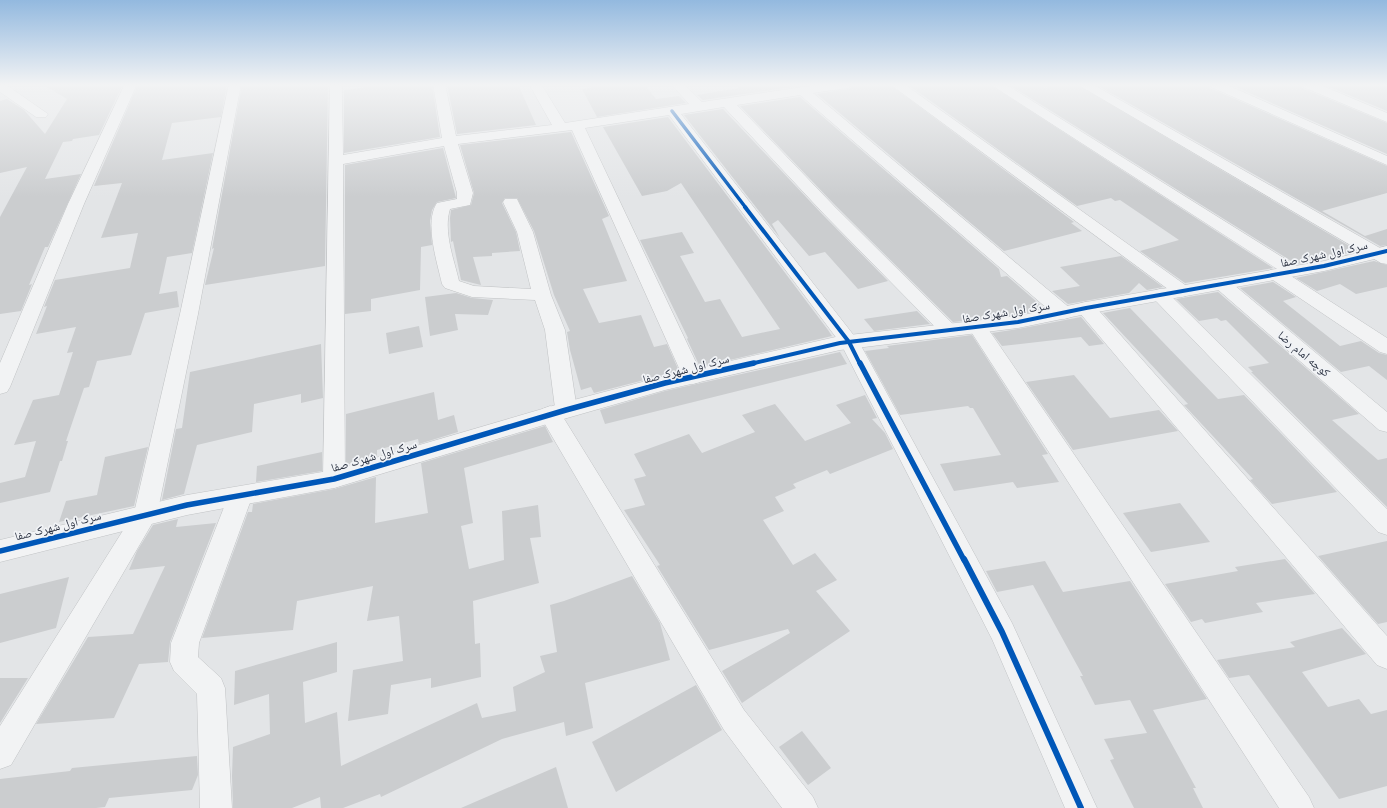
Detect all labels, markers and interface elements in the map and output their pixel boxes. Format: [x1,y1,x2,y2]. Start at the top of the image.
street label: سرک اول شهرک صفا [1279,238,1369,270]
street label: سرک اول شهرک صفا [961,298,1051,326]
street label: کوچه امام رضا [1274,328,1333,381]
street label: سرک اول شهرک صفا [641,351,731,387]
street label: سرک اول شهرک صفا [329,437,419,475]
street label: سرک اول شهرک صفا [13,508,103,544]

